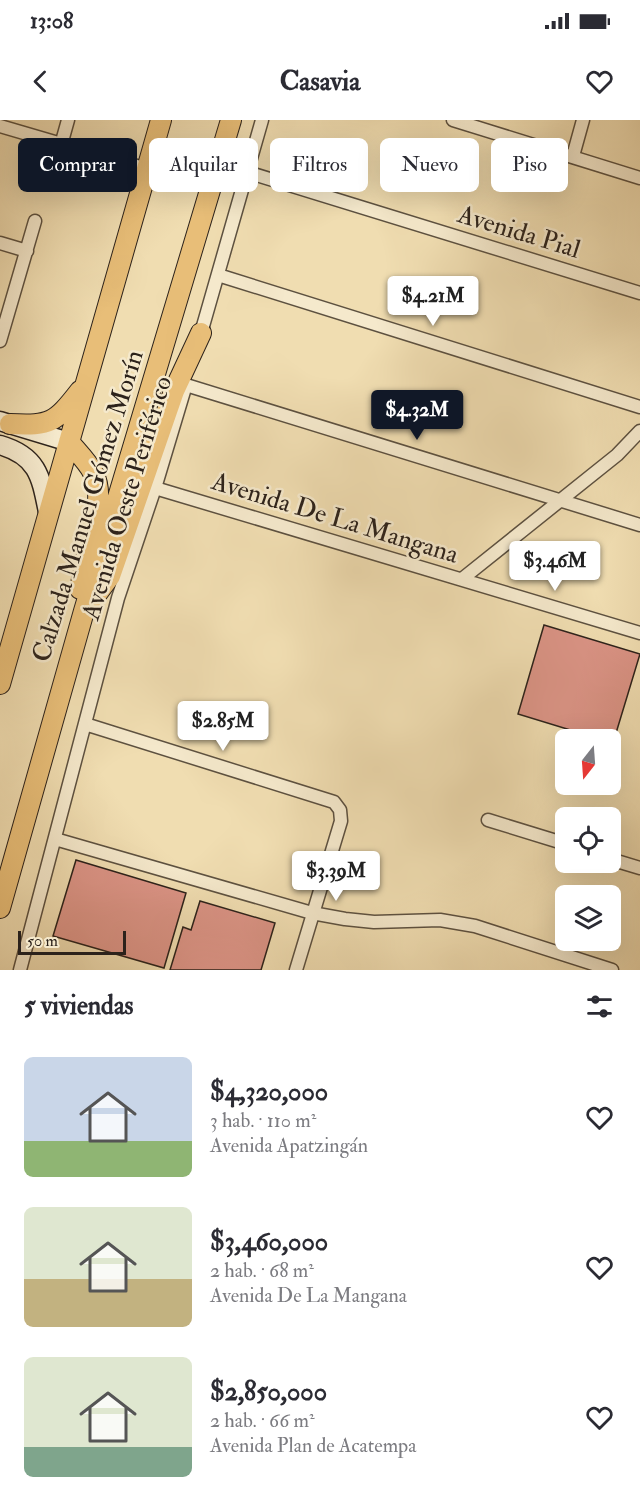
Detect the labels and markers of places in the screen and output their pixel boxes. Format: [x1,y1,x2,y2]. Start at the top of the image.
pin: $4.21M [384,276,482,327]
pin: $4.32M [368,390,466,441]
pin: $3.46M [506,541,604,592]
pin: $2.85M [174,701,272,752]
pin: $3.39M [287,851,385,902]

